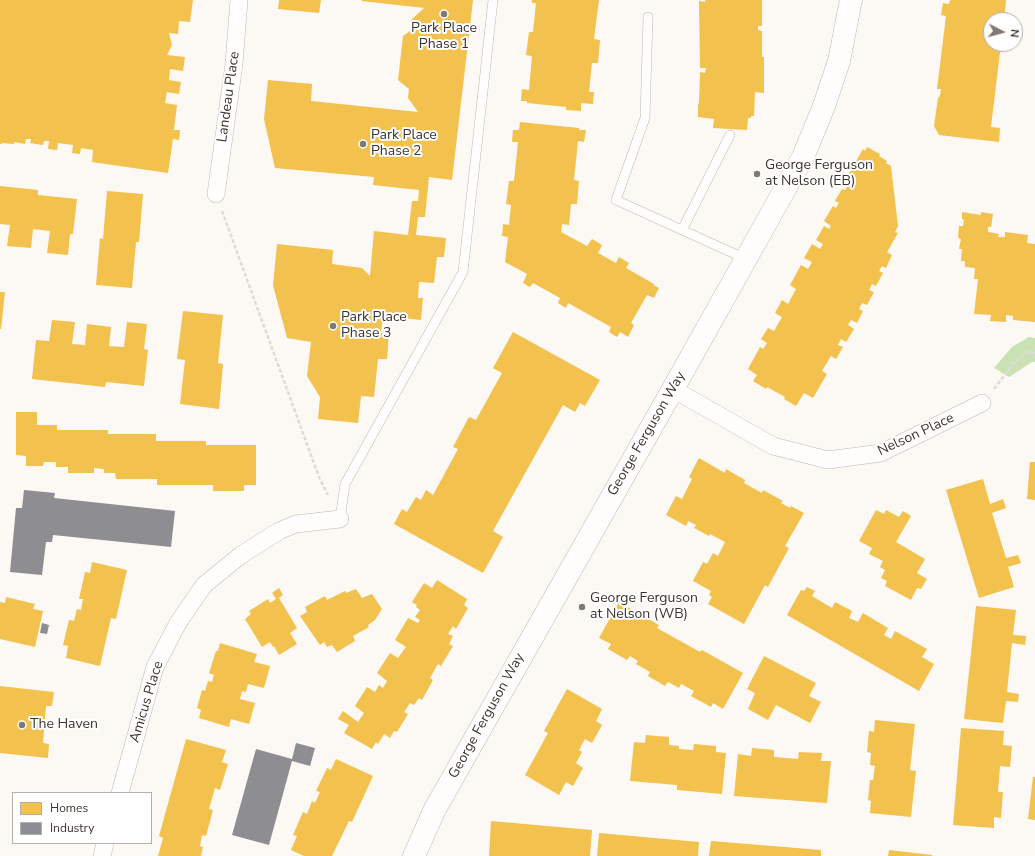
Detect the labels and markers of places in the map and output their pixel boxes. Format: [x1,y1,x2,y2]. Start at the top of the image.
marker: Park Place Phase 1 [439,9,449,19]
place label: Park Place Phase 1 [411,21,477,54]
place label: Park Place Phase 2 [371,128,437,160]
marker: Park Place Phase 2 [358,139,368,149]
place label: George Ferguson at Nelson (EB) [765,158,873,190]
marker: George Ferguson at Nelson (EB) [752,169,762,179]
place label: Park Place Phase 3 [341,310,407,342]
marker: Park Place Phase 3 [328,321,338,331]
place label: George Ferguson at Nelson (WB) [590,591,698,624]
marker: George Ferguson at Nelson (WB) [577,602,587,612]
place label: The Haven [30,717,98,733]
marker: The Haven [17,720,27,730]

